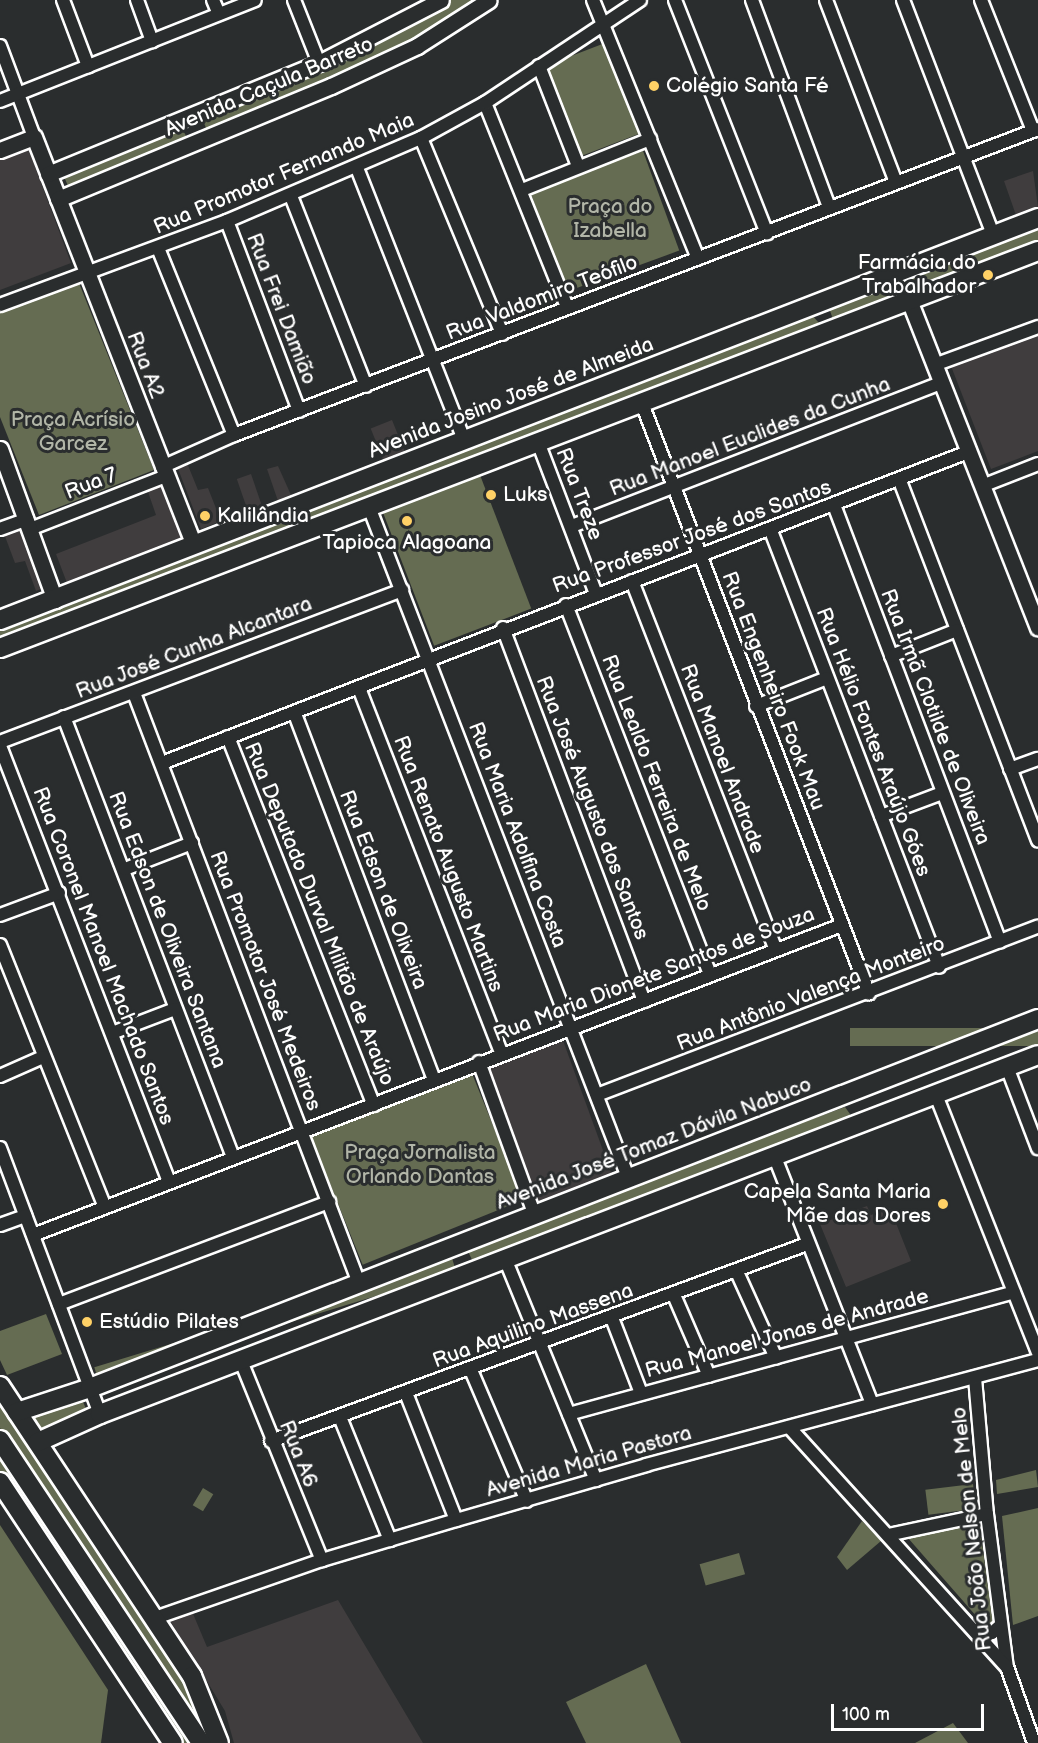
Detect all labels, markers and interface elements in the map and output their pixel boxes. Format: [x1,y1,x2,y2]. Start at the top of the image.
street label: Avenida Caçula Barreto [161,32,377,142]
place label: Colégio Santa Fé [666,73,829,99]
marker: Colégio Santa Fé [647,79,661,93]
street label: Rua Promotor Fernando Maia [150,108,418,240]
park label: Praça do Izabella [568,194,652,244]
street label: Rua Frei Damião [241,230,321,388]
street label: Rua Valdomiro Teófilo [442,250,642,346]
place label: Farmácia do Trabalhador [858,250,976,300]
marker: Farmácia do Trabalhador [981,268,995,282]
street label: Rua A2 [121,328,169,402]
street label: Avenida Josino José de Almeida [364,331,658,465]
street label: Rua Manoel Euclides da Cunha [606,372,894,502]
park label: Praça Acrísio Garcez [11,407,135,457]
street label: Rua Treze [550,444,608,544]
street label: Rua 7 [61,462,121,506]
street label: Rua Professor José dos Santos [548,474,836,600]
place label: Luks [503,482,547,508]
marker: Luks [484,488,498,502]
place label: Kalilândia [217,503,309,529]
marker: Kalilândia [198,509,212,523]
marker: Tapioca Alagoana [400,514,414,528]
place label: Tapioca Alagoana [322,530,492,556]
street label: Rua Engenheiro Fook Mau [716,568,830,814]
street label: Rua Irmã Clotilde de Oliveira [875,586,995,848]
street label: Rua José Cunha Alcantara [72,591,316,705]
street label: Rua Hélio Fontes Araújo Góes [810,604,936,880]
street label: Rua Lealdo Ferreira de Melo [595,651,717,915]
street label: Rua Manoel Andrade [674,661,770,857]
street label: Rua José Augusto dos Santos [530,672,654,944]
street label: Rua Maria Adolfina Costa [462,719,572,951]
street label: Rua Renato Augusto Martins [387,732,509,996]
street label: Rua Deputado Durval Militão de Araújo [238,739,400,1089]
street label: Rua Coronel Manoel Machado Santos [27,783,179,1129]
street label: Rua Edson de Oliveira [333,787,433,993]
street label: Rua Edson de Oliveira Santana [102,788,232,1072]
street label: Rua Promotor José Medeiros [204,847,326,1115]
street label: Rua Maria Dionete Santos de Souza [489,902,819,1048]
street label: Rua Antônio Valença Monteiro [673,931,949,1057]
street label: Avenida José Tomaz Dávila Nabuco [492,1072,816,1216]
park label: Praça Jornalista Orlando Dantas [344,1140,496,1190]
place label: Capela Santa Maria Mãe das Dores [743,1179,931,1229]
marker: Capela Santa Maria Mãe das Dores [936,1197,950,1211]
street label: Rua Aquilino Massena [429,1278,637,1374]
street label: Rua Manoel Jonas de Andrade [642,1284,932,1384]
place label: Estúdio Pilates [99,1309,239,1335]
marker: Estúdio Pilates [80,1315,94,1329]
street label: Rua João Nelson de Melo [947,1405,997,1653]
street label: Rua A6 [273,1417,323,1491]
street label: Avenida Maria Pastora [483,1421,695,1503]
scale bar [834,1692,987,1730]
text: 100 m [842,1704,890,1725]

